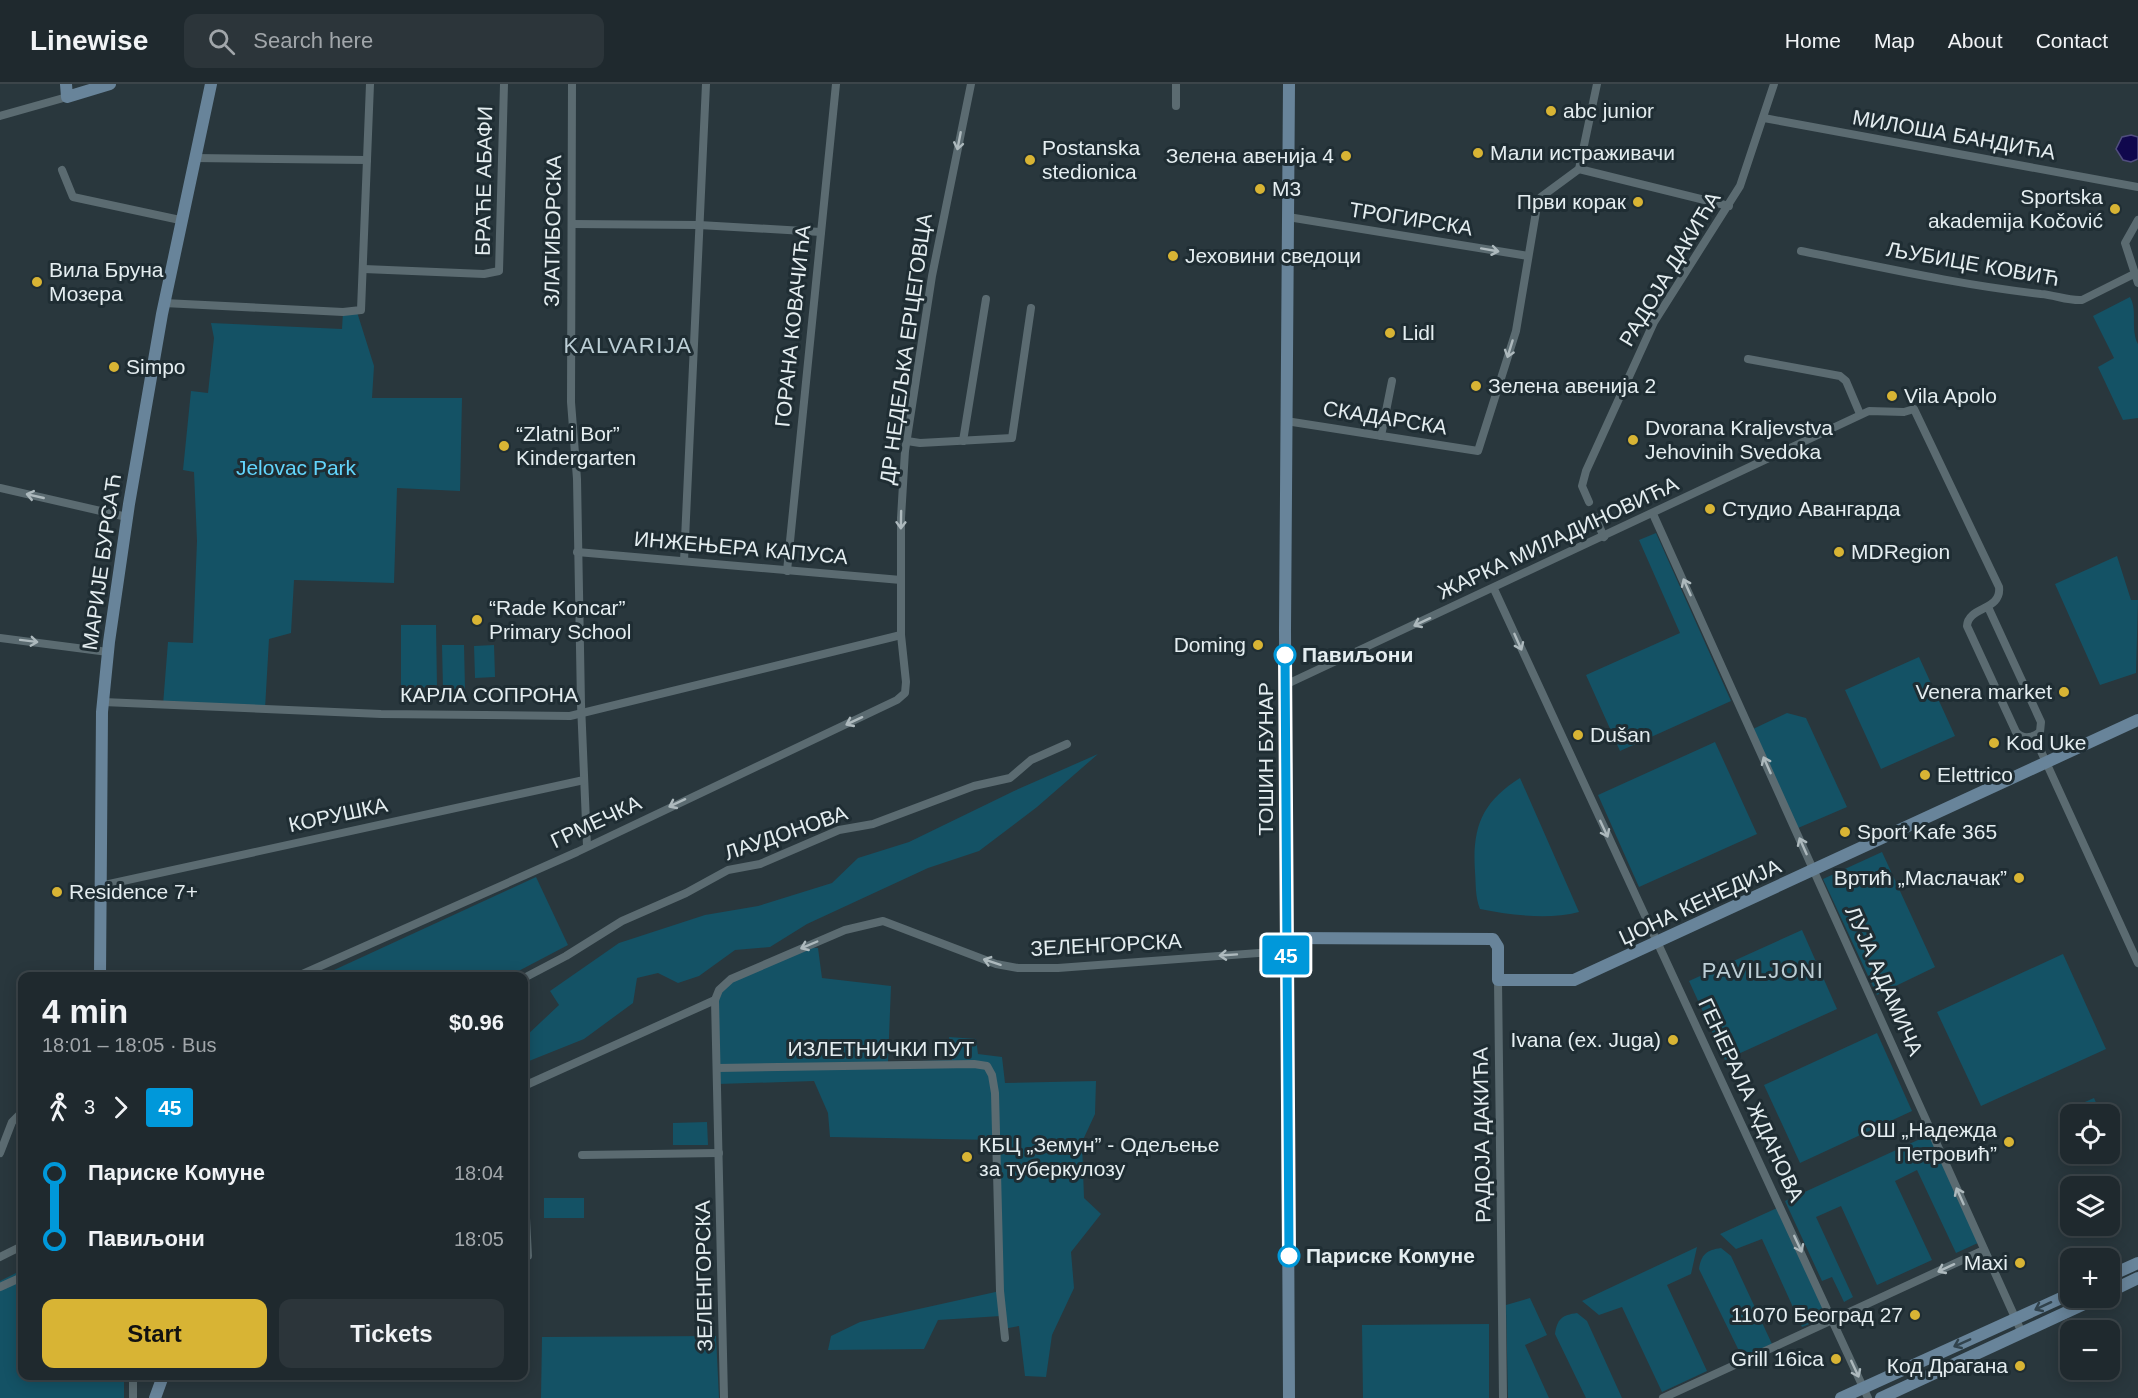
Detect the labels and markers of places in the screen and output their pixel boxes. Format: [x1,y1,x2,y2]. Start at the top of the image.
place label: abc junior [1563,99,1654,122]
marker: abc junior [1544,104,1558,118]
place label: Postanska stedionica [1042,136,1140,183]
place label: Мали истраживачи [1490,141,1675,164]
place label: Зелена авенија 4 [1166,144,1334,167]
marker: Мали истраживачи [1471,146,1485,160]
marker: Зелена авенија 4 [1339,149,1353,163]
marker: Postanska stedionica [1023,153,1037,167]
place label: М3 [1272,177,1301,200]
marker: М3 [1253,182,1267,196]
place label: Sportska akademija Kočović [1928,185,2103,232]
place label: Први корак [1517,190,1627,213]
marker: Први корак [1631,195,1645,209]
marker: Sportska akademija Kočović [2108,202,2122,216]
place label: Јеховини сведоци [1185,244,1361,267]
marker: Јеховини сведоци [1166,249,1180,263]
place label: Вила Бруна Мозера [49,258,164,305]
marker: Вила Бруна Мозера [30,275,44,289]
place label: Lidl [1402,321,1435,344]
marker: Lidl [1383,326,1397,340]
place label: Simpo [126,355,186,378]
marker: Simpo [107,360,121,374]
place label: Зелена авенија 2 [1488,374,1656,397]
marker: Зелена авенија 2 [1469,379,1483,393]
place label: Vila Apolo [1904,384,1997,407]
marker: Vila Apolo [1885,389,1899,403]
place label: Dvorana Kraljevstva Jehovinih Svedoka [1645,416,1833,463]
place label: “Zlatni Bor” Kindergarten [516,422,636,469]
marker: Dvorana Kraljevstva Jehovinih Svedoka [1626,433,1640,447]
marker: “Zlatni Bor” Kindergarten [497,439,511,453]
place label: Студио Авангарда [1722,497,1901,520]
marker: Студио Авангарда [1703,502,1717,516]
place label: MDRegion [1851,540,1950,563]
marker: MDRegion [1832,545,1846,559]
place label: “Rade Koncar” Primary School [489,596,631,643]
marker: “Rade Koncar” Primary School [470,613,484,627]
place label: Doming [1174,633,1246,656]
marker: Doming [1251,638,1265,652]
place label: Павиљони [1302,643,1413,666]
marker: Павиљони [1274,644,1296,666]
place label: Venera market [1915,680,2052,703]
marker: Venera market [2057,685,2071,699]
place label: Dušan [1590,723,1651,746]
marker: Dušan [1571,728,1585,742]
place label: Kod Uke [2006,731,2087,754]
marker: Kod Uke [1987,736,2001,750]
place label: Elettrico [1937,763,2013,786]
marker: Elettrico [1918,768,1932,782]
place label: Sport Kafe 365 [1857,820,1997,843]
marker: Sport Kafe 365 [1838,825,1852,839]
place label: Вртић „Маслачак” [1834,866,2007,889]
marker: Вртић „Маслачак” [2012,871,2026,885]
place label: Residence 7+ [69,880,198,903]
marker: Residence 7+ [50,885,64,899]
place label: Ivana (ex. Juga) [1510,1028,1661,1051]
marker: Ivana (ex. Juga) [1666,1033,1680,1047]
place label: ОШ „Надежда Петровић” [1860,1118,1997,1165]
place label: КБЦ „Земун” - Одељење за туберкулозу [979,1133,1219,1180]
marker: ОШ „Надежда Петровић” [2002,1135,2016,1149]
marker: КБЦ „Земун” - Одељење за туберкулозу [960,1150,974,1164]
place label: Париске Комуне [1306,1244,1475,1267]
marker: Париске Комуне [1278,1245,1300,1267]
place label: Maxi [1964,1251,2008,1274]
marker: Maxi [2013,1256,2027,1270]
place label: 11070 Београд 27 [1731,1303,1903,1326]
marker: 11070 Београд 27 [1908,1308,1922,1322]
place label: Grill 16ica [1731,1347,1824,1370]
marker: Grill 16ica [1829,1352,1843,1366]
place label: Код Драгана [1887,1354,2008,1377]
marker: Код Драгана [2013,1359,2027,1373]

